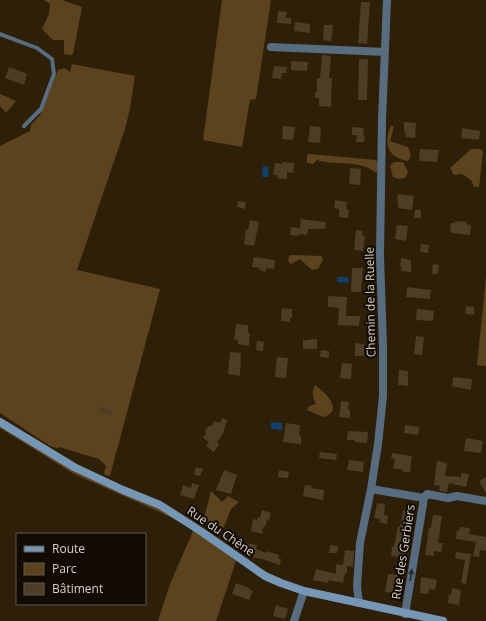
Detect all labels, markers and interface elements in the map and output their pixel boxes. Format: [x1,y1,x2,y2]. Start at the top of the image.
street label: Chemin de la Ruelle [361,246,379,357]
street label: Rue du Chêne [184,502,258,560]
street label: Rue des Gerbiers [387,503,419,601]
legend [16,533,146,605]
text: Route [52,540,85,557]
text: Parc [52,560,77,577]
one-way arrow [408,569,414,581]
text: Bâtiment [52,580,103,597]

